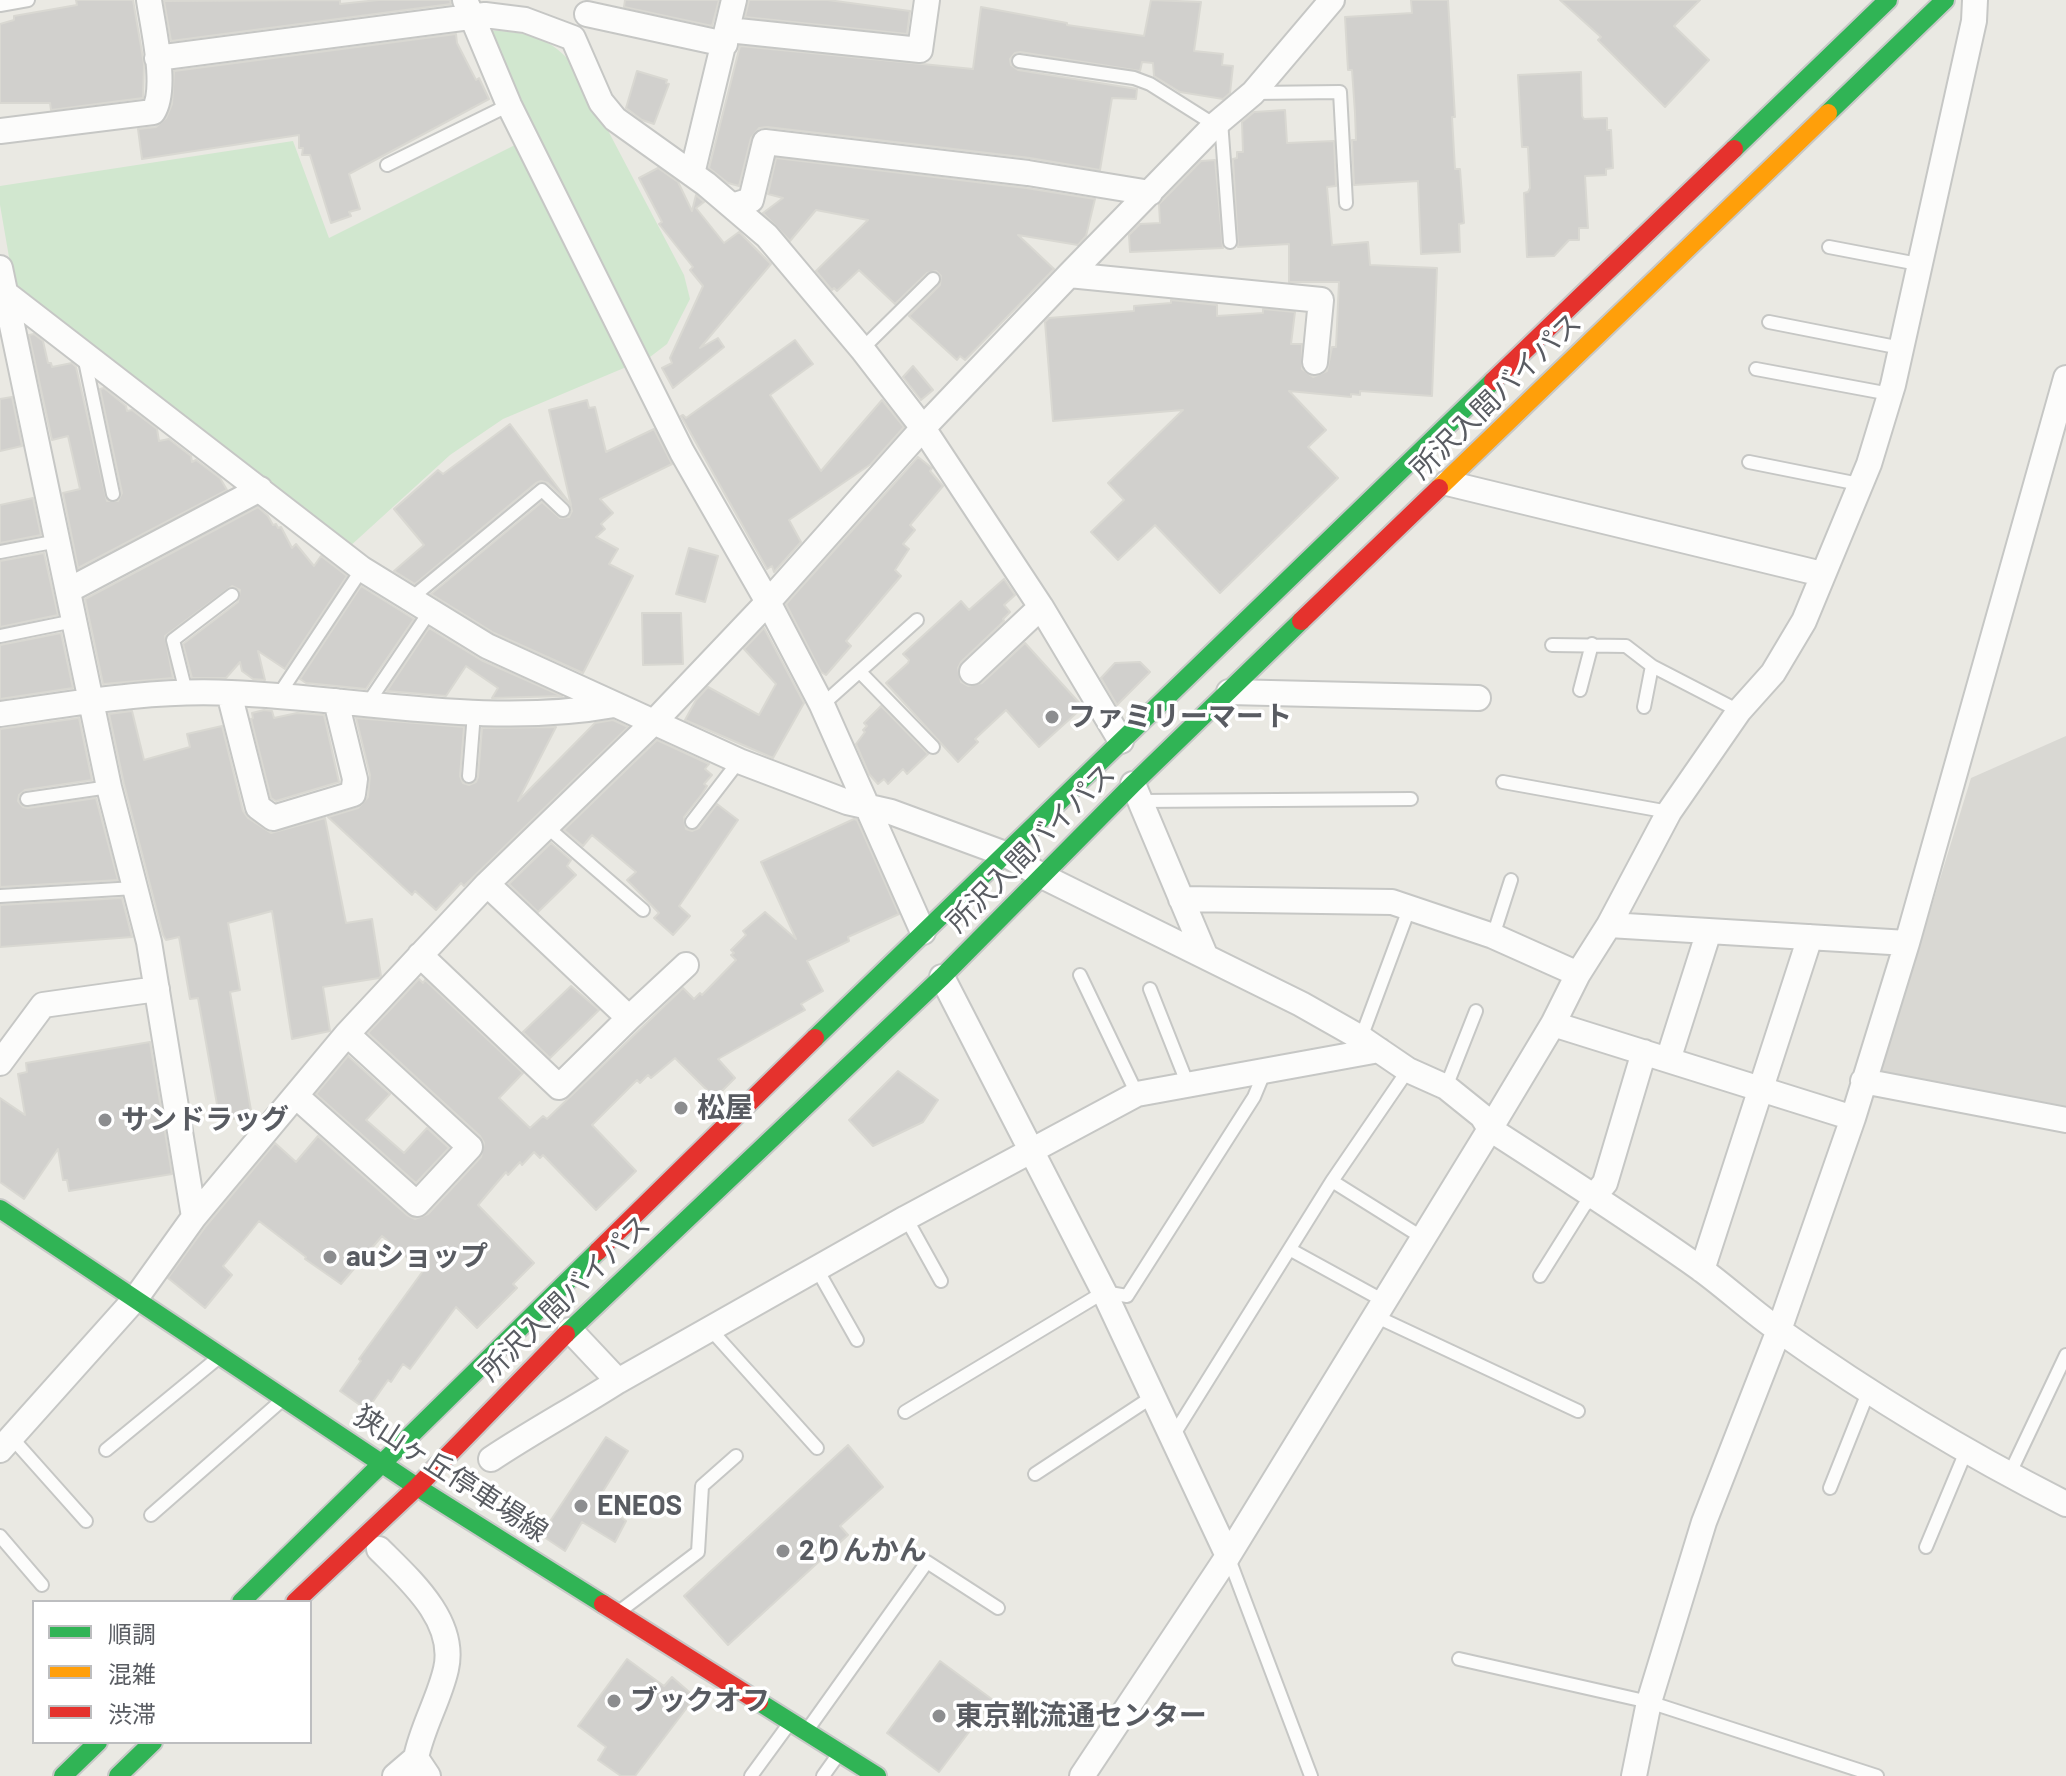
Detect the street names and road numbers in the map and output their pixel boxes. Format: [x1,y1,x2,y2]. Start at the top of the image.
street label: 所沢入間バイパス [1404,306,1588,486]
street label: 所沢入間バイパス [940,757,1122,939]
street label: 所沢入間バイパス [473,1208,657,1388]
street label: 狭山ヶ丘停車場線 [348,1399,554,1549]

